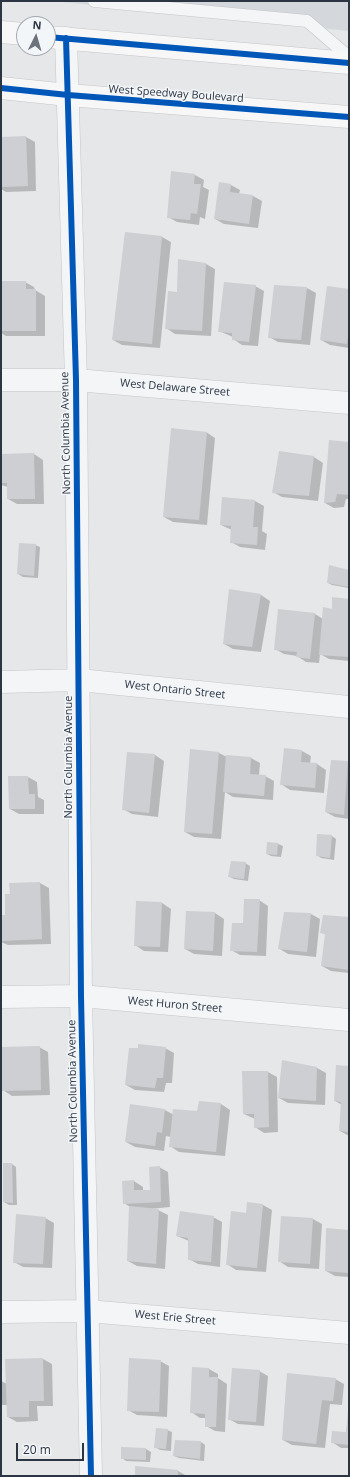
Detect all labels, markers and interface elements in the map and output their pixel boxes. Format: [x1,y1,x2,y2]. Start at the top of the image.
north arrow [16,16,56,56]
text: N [32,17,42,32]
street label: West Speedway Boulevard [108,83,244,105]
street label: North Columbia Avenue [58,371,74,495]
street label: West Delaware Street [119,377,231,399]
street label: West Ontario Street [124,678,226,702]
street label: North Columbia Avenue [62,696,76,818]
street label: West Huron Street [127,994,223,1016]
street label: North Columbia Avenue [65,1019,81,1143]
street label: West Erie Street [134,1308,216,1328]
scale bar [18,1435,86,1461]
text: 20 m [23,1441,51,1458]

